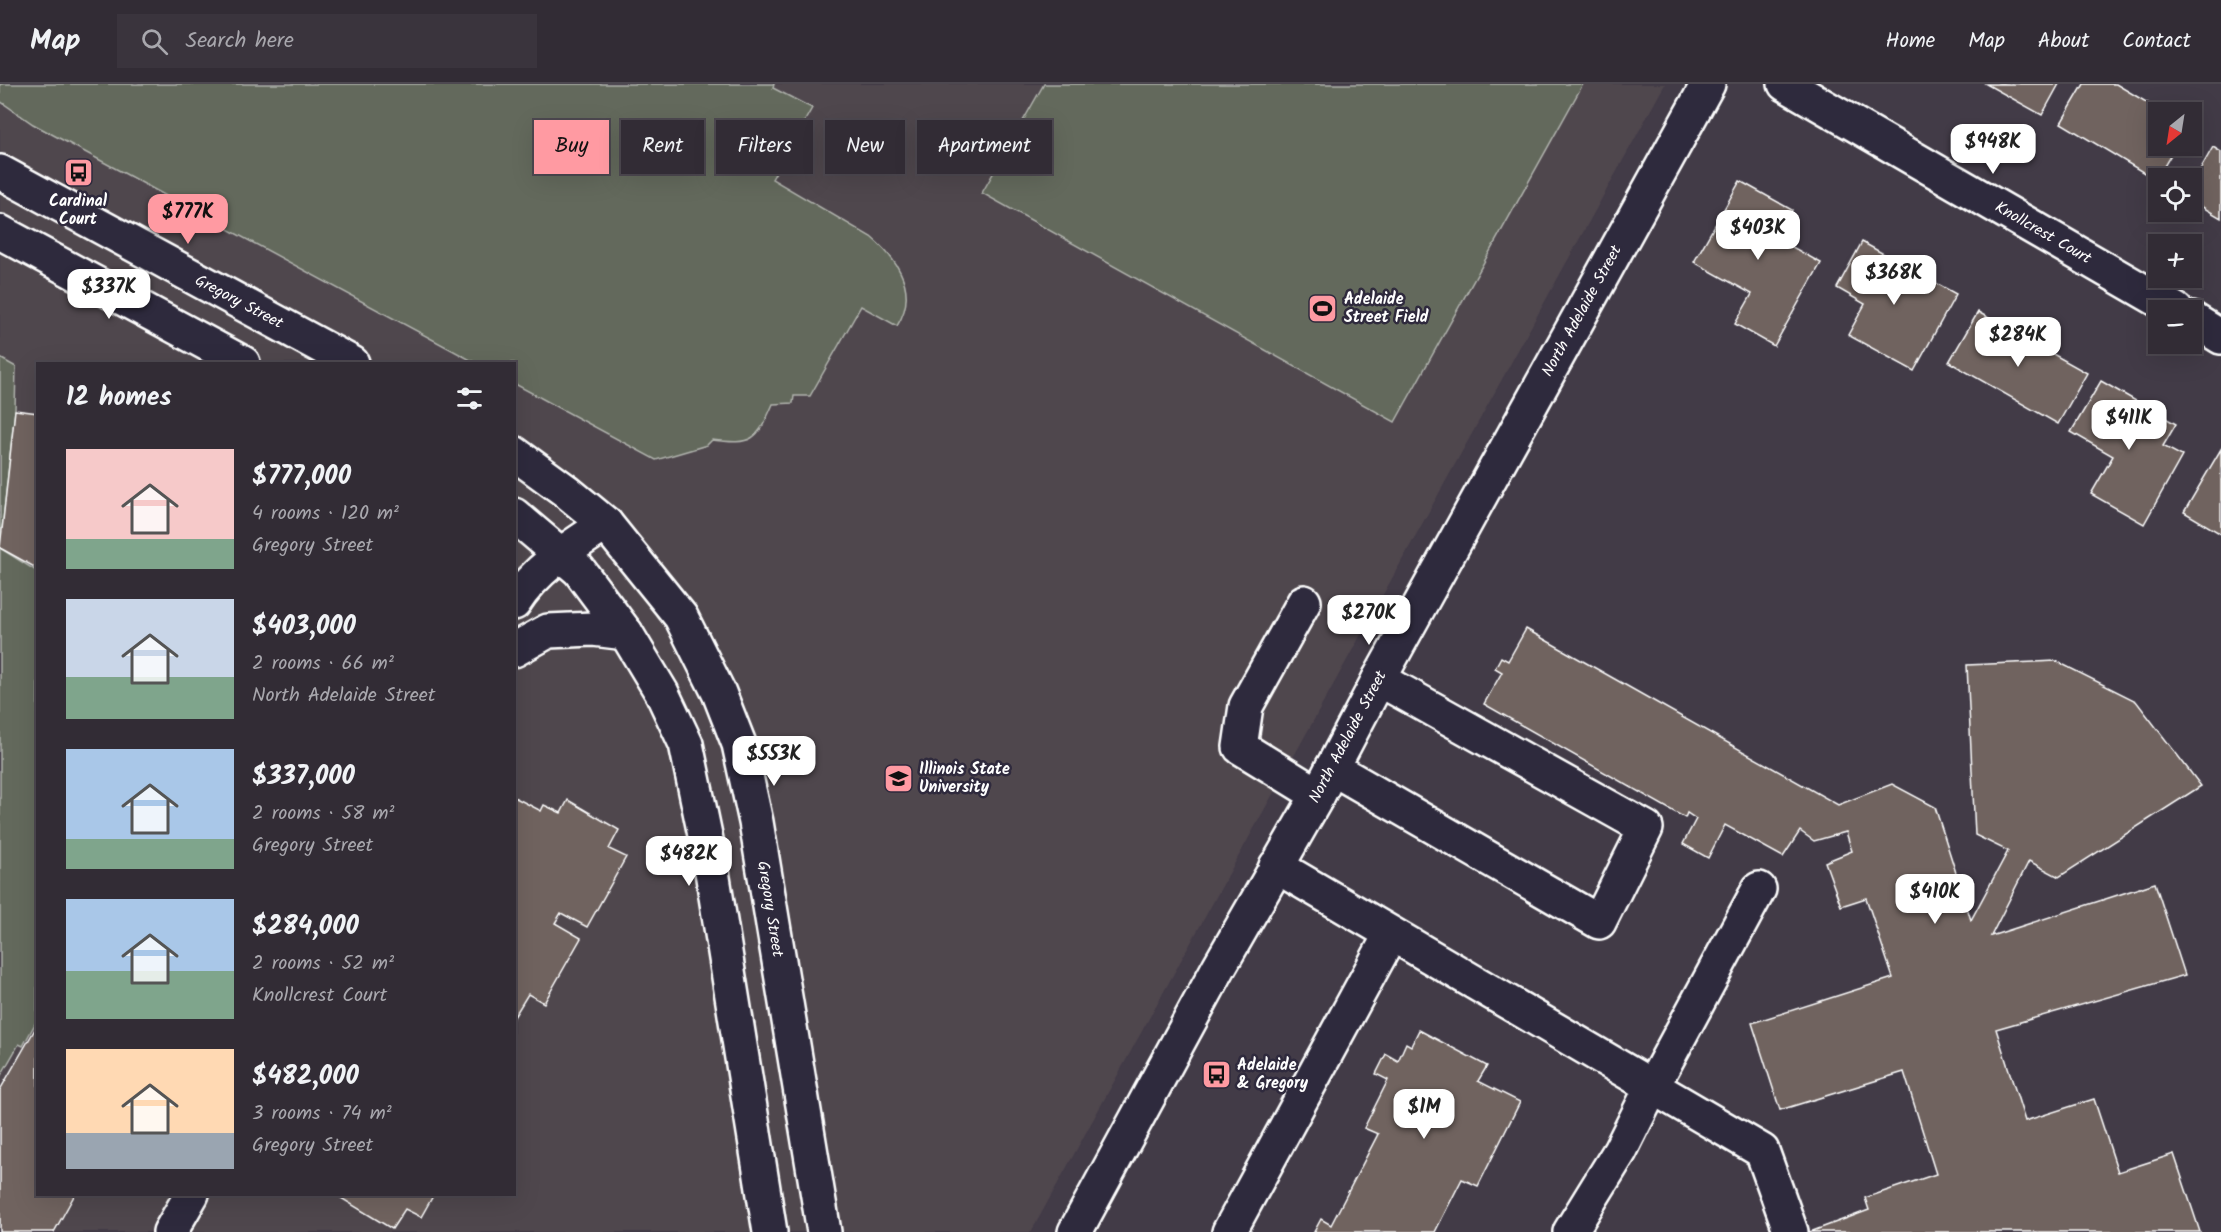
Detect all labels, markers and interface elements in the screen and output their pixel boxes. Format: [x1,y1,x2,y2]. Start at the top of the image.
search box [117,14,537,68]
text: Map [30,19,81,64]
text: Search here [186,24,294,59]
icon: search [138,25,171,58]
text: Home [1886,25,1935,58]
text: Map [1968,25,2005,58]
text: About [2038,25,2089,58]
text: Contact [2122,25,2191,58]
north arrow [2148,102,2202,156]
map controls [2148,102,2202,354]
chip: Buy [534,120,609,174]
chip: Rent [621,120,704,174]
chip: Filters [716,120,813,174]
chip: New [825,120,905,174]
chip: Apartment [917,120,1052,174]
pin: $948K [1951,124,2035,175]
text: $948K [1965,127,2021,159]
bus stop icon: Cardinal Court [62,157,94,189]
button: locate [2148,168,2202,222]
place label: Cardinal Court [49,189,108,232]
pin: $777K [146,194,230,245]
street label: Knollcrest Court [1990,195,2097,271]
text: $777K [162,197,214,229]
pin: $403K [1716,210,1800,261]
text: $403K [1730,213,1786,245]
button: + [2148,234,2202,288]
street label: North Adelaide Street [1535,240,1629,381]
pin: $368K [1852,255,1936,306]
text: $368K [1865,258,1923,290]
street label: Gregory Street [190,268,288,336]
pin: $337K [67,269,151,320]
text: $337K [81,272,137,304]
place label: Adelaide Street Field [1344,287,1429,330]
sports icon: Adelaide Street Field [1307,292,1339,324]
button: − [2148,300,2202,354]
pin: $284K [1976,317,2060,368]
text: $284K [1989,320,2047,352]
text: 12 homes [66,377,172,419]
icon: filters [453,382,486,415]
pin: $411K [2087,400,2171,451]
text: $411K [2106,403,2152,435]
text: $777,000 [252,456,351,498]
icon: home [114,473,186,545]
text: 4 rooms · 120 m² [252,498,399,530]
text: Gregory Street [252,530,373,562]
pin: $270K [1327,595,1411,646]
text: $270K [1341,598,1397,630]
text: $403,000 [252,606,356,648]
icon: home [114,623,186,695]
text: 2 rooms · 66 m² [252,648,394,680]
street label: North Adelaide Street [1302,666,1394,808]
text: North Adelaide Street [252,680,436,712]
pin: $553K [732,736,816,787]
text: $553K [746,739,802,771]
text: $337,000 [252,756,355,798]
place label: Illinois State University [919,757,1010,800]
school or university icon: Illinois State University [882,762,914,794]
icon: home [114,773,186,845]
text: 2 rooms · 58 m² [252,798,394,830]
text: Gregory Street [252,830,373,862]
pin: $482K [647,836,731,887]
text: $482K [660,839,718,871]
street label: Gregory Street [750,859,790,960]
pin: $410K [1893,874,1977,925]
text: $410K [1909,877,1961,909]
text: $284,000 [252,906,359,948]
icon: home [114,923,186,995]
text: 2 rooms · 52 m² [252,948,394,980]
text: Knollcrest Court [252,980,387,1012]
place label: Adelaide & Gregory [1237,1053,1309,1096]
text: $482,000 [252,1056,359,1098]
bus stop icon: Adelaide & Gregory [1200,1058,1232,1090]
icon: home [114,1073,186,1145]
pin: $1M [1395,1089,1453,1140]
text: $1M [1408,1092,1441,1124]
text: 3 rooms · 74 m² [252,1098,392,1130]
text: Gregory Street [252,1130,373,1162]

